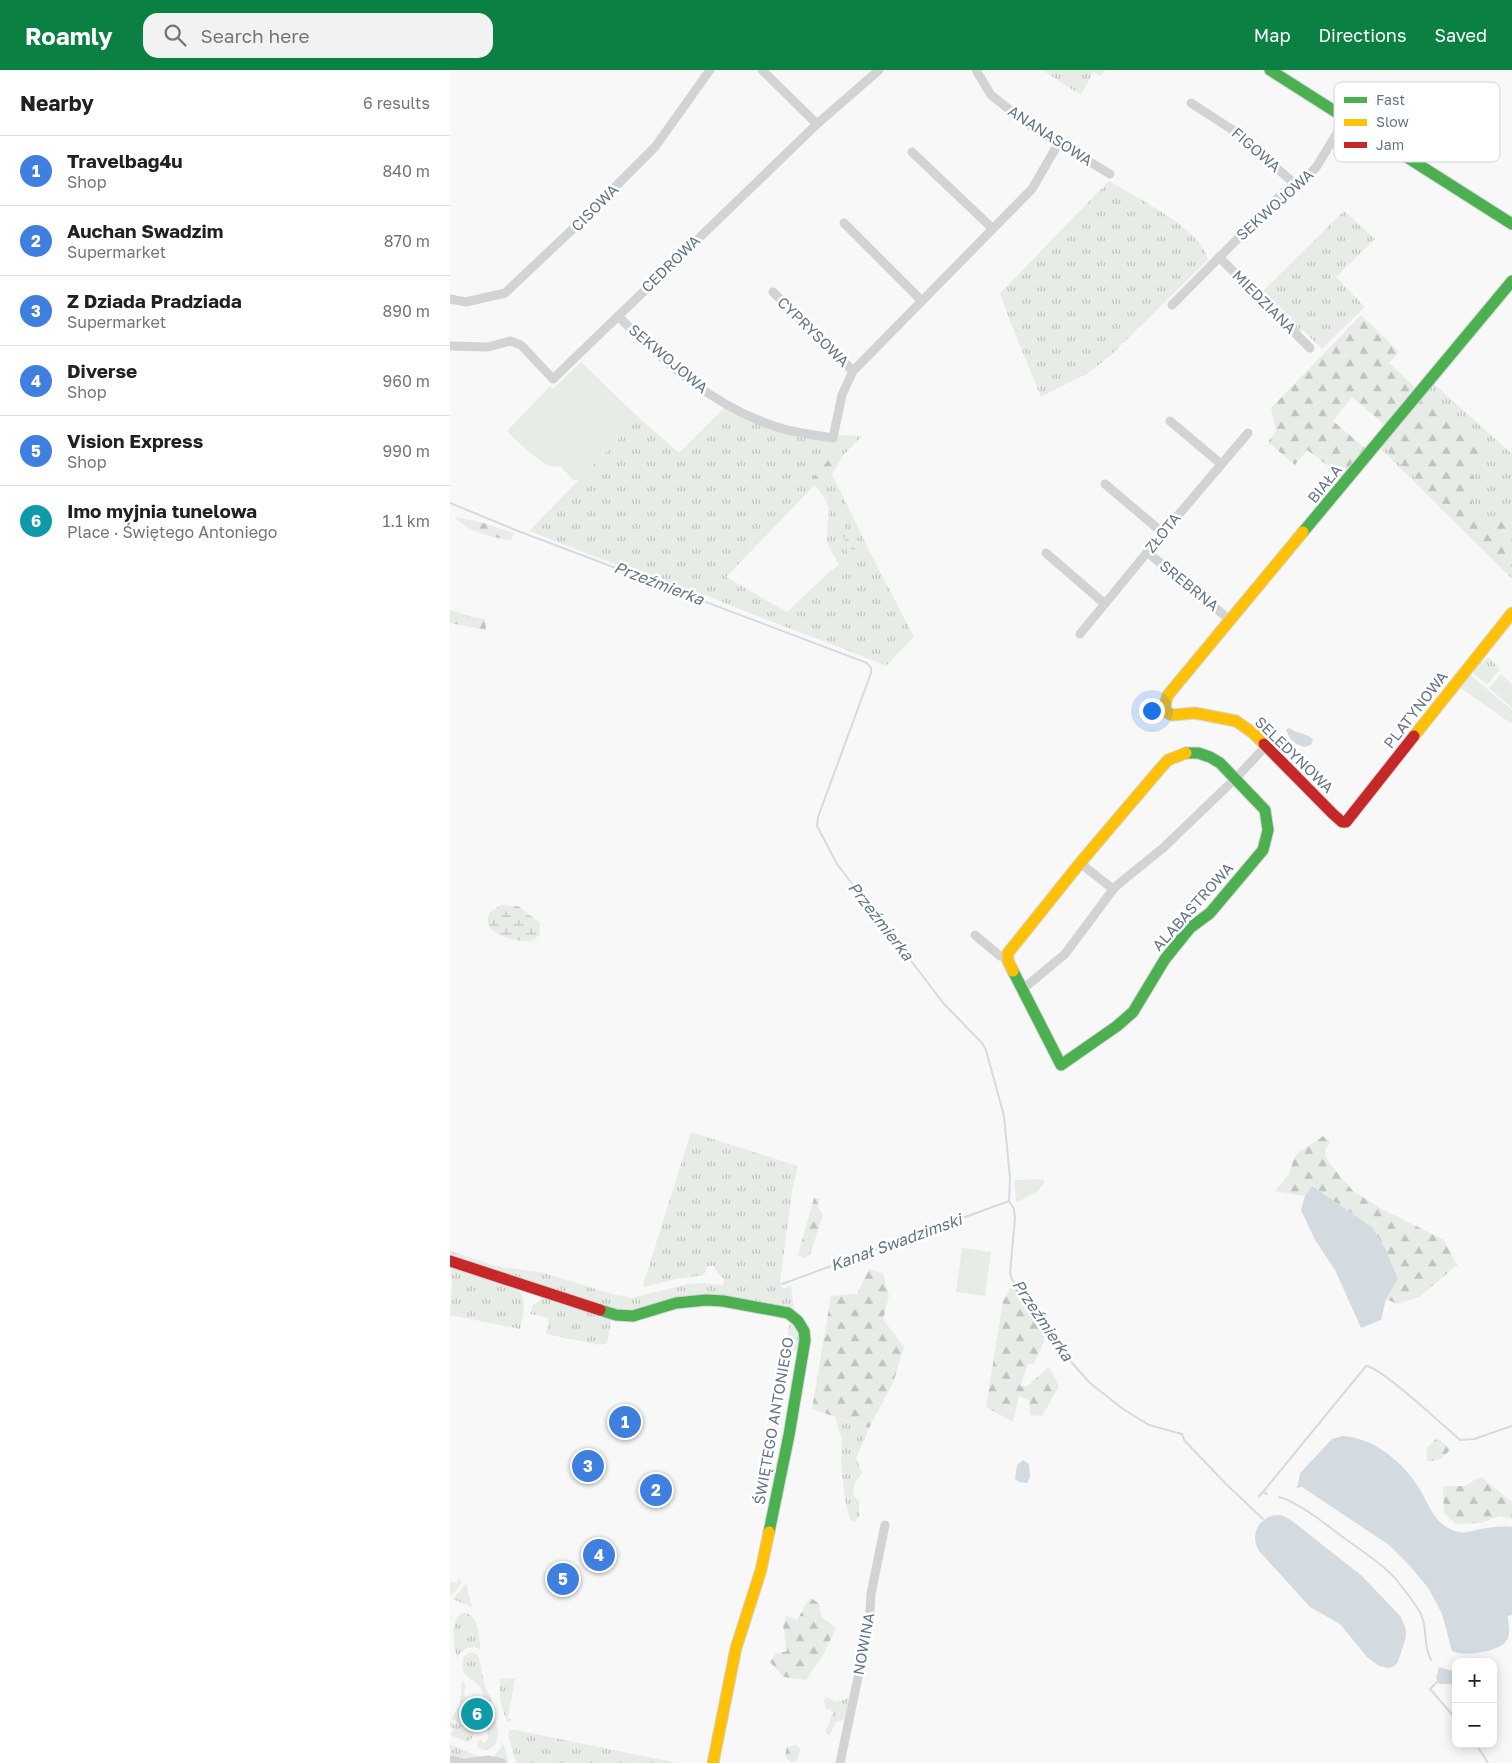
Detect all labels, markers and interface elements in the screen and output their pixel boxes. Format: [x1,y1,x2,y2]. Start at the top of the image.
search box [143,13,493,58]
text: Roamly [25,21,113,50]
icon: search [161,21,189,49]
text: Search here [201,24,309,47]
text: Map [1254,24,1290,46]
text: Directions [1318,24,1406,46]
text: Saved [1434,24,1487,46]
legend [1334,82,1500,162]
text: Nearby [20,90,94,116]
text: Fast [1376,91,1405,108]
text: 6 results [363,93,430,113]
street label: ANANASOWA [1005,101,1096,169]
text: Slow [1376,113,1409,130]
street label: FIGOWA [1229,123,1285,175]
text: Jam [1376,136,1404,153]
text: Travelbag4u [67,149,183,172]
text: 1 [32,161,40,181]
text: 840 m [382,161,430,181]
street label: SEKWOJOWA [1232,165,1317,244]
text: Shop [67,172,107,192]
street label: CISOWA [567,180,622,235]
text: Auchan Swadzim [67,219,223,242]
text: 2 [31,231,41,251]
text: 870 m [384,231,430,251]
street label: CEDROWA [637,231,703,296]
text: Supermarket [67,242,166,262]
street label: MIEDZIANA [1229,266,1300,337]
text: Z Dziada Pradziada [67,289,242,312]
street label: CYPRYSOWA [774,293,853,370]
text: 3 [31,301,41,321]
text: 890 m [382,301,430,321]
text: Supermarket [67,312,166,332]
street label: SEKWOJOWA [626,320,712,396]
text: Diverse [67,359,137,382]
text: 4 [31,371,41,391]
text: 960 m [383,371,430,391]
text: Shop [67,382,107,402]
text: Vision Express [67,429,203,452]
text: 5 [31,441,41,461]
text: 990 m [383,441,430,461]
text: Shop [67,452,107,472]
street label: BIAŁA [1303,461,1345,506]
text: Imo myjnia tunelowa [67,499,257,522]
street label: ZŁOTA [1141,509,1184,556]
text: 6 [31,511,41,531]
text: 1.1 km [382,511,430,531]
text: Place · Świętego Antoniego [67,522,277,542]
street label: SREBRNA [1157,556,1223,614]
water label: Przeźmierka [611,557,708,610]
street label: PLATYNOWA [1380,667,1451,752]
your location [1139,698,1165,724]
street label: SELEDYNOWA [1252,712,1338,796]
street label: ALABASTROWA [1148,859,1236,954]
water label: Przeźmierka [844,878,919,965]
water label: Kanał Swadzimski [828,1208,966,1275]
water label: Przeźmierka [1008,1275,1078,1366]
street label: ŚWIĘTEGO ANTONIEGO [749,1336,797,1506]
pin: 1 [609,1403,641,1441]
pin: 3 [572,1447,604,1485]
pin: 2 [640,1471,672,1509]
pin: 4 [583,1536,615,1574]
pin: 5 [547,1560,579,1598]
street label: NOWINA [849,1611,877,1676]
map controls [1452,1658,1497,1748]
button: + [1452,1658,1497,1703]
pin: 6 [461,1695,493,1733]
button: − [1452,1703,1497,1748]

